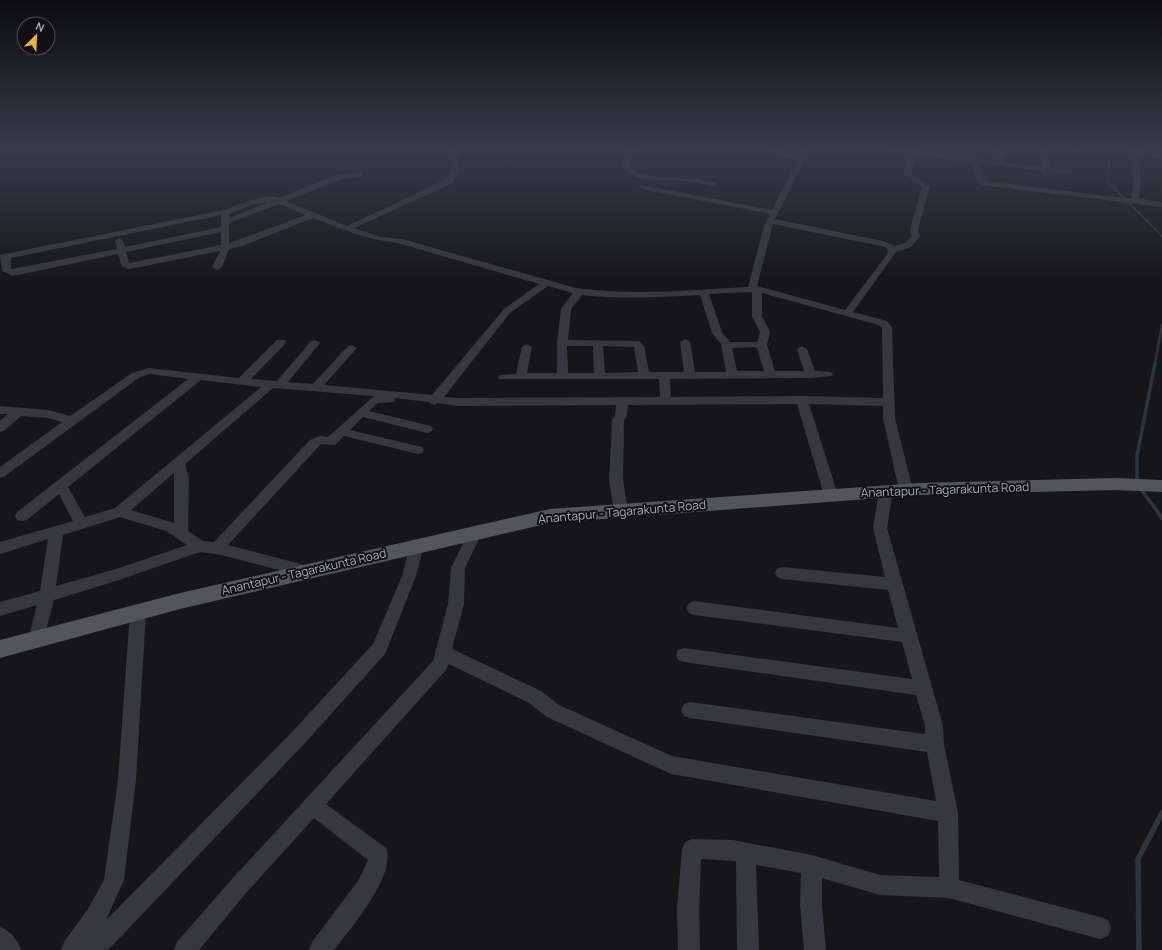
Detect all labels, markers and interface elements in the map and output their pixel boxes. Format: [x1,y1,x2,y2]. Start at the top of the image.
north arrow [16,16,56,56]
text: N [34,18,47,35]
street label: Anantapur - Tagarakunta Road [861,478,1029,501]
street label: Anantapur - Tagarakunta Road [537,496,707,527]
street label: Anantapur - Tagarakunta Road [220,544,388,599]

